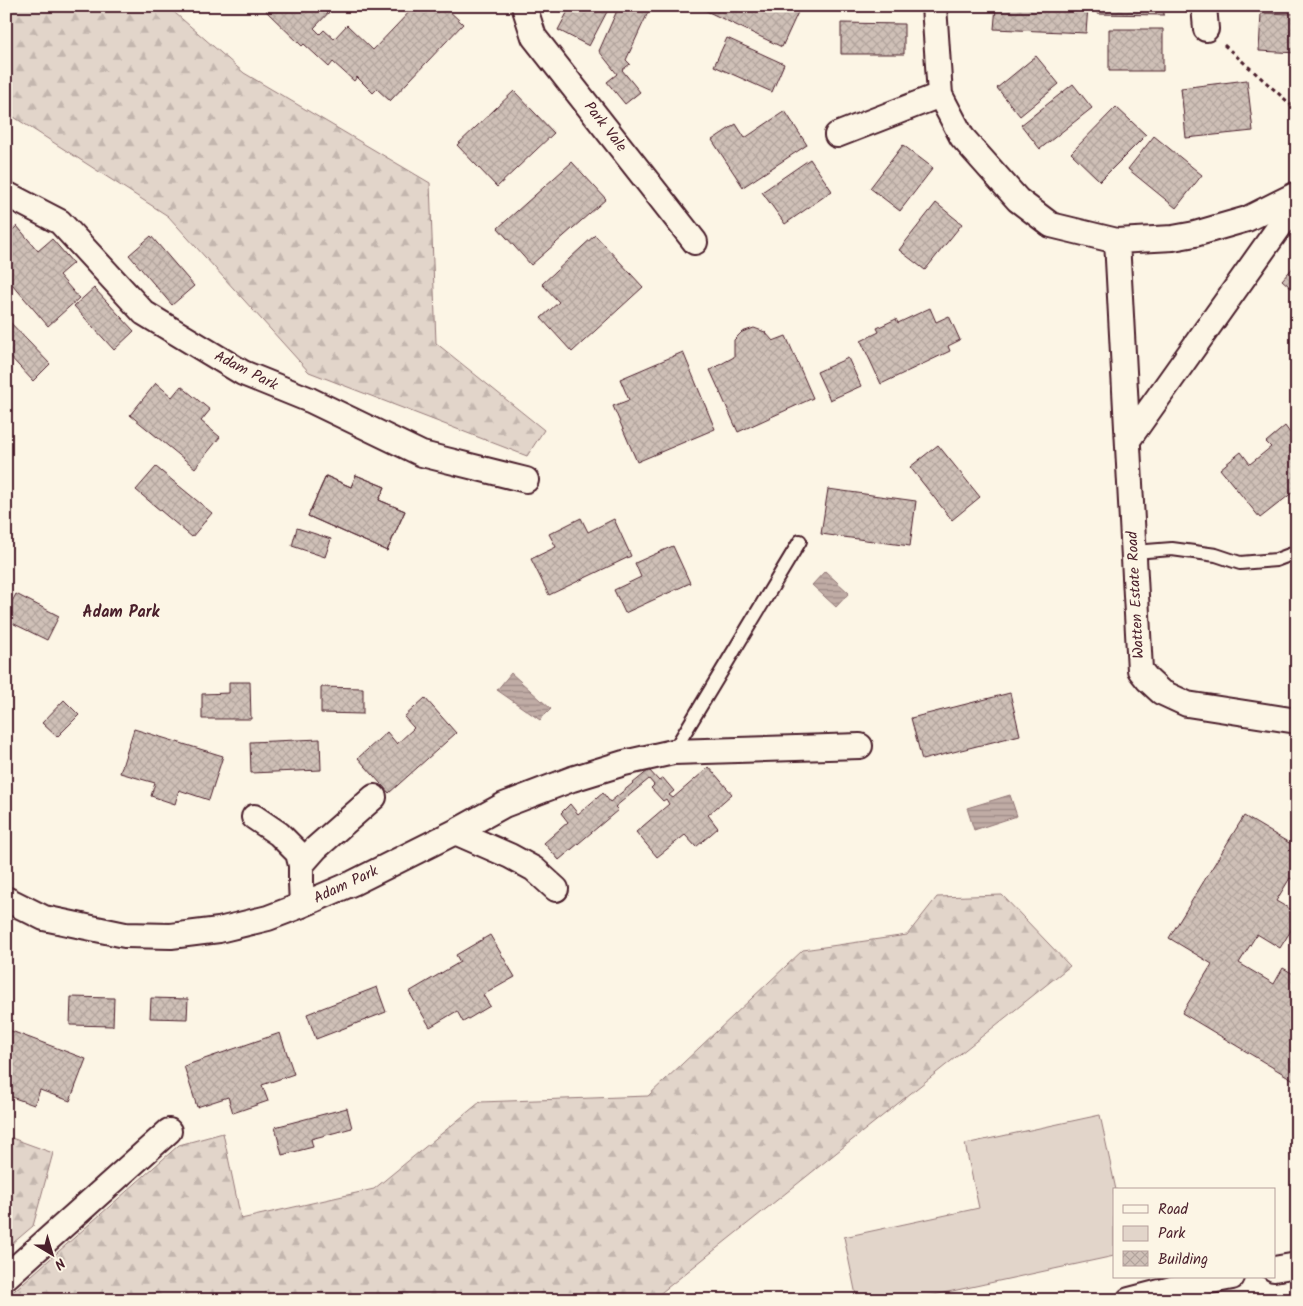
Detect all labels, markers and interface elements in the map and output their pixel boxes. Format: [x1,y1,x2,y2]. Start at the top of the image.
street label: Park Vale [577,97,633,158]
street label: Adam Park [210,345,283,398]
street label: Watten Estate Road [1121,530,1151,659]
district label: Adam Park [83,600,160,625]
street label: Adam Park [310,859,383,910]
legend [1113,1188,1276,1278]
text: Road [1158,1198,1189,1222]
text: Park [1158,1222,1186,1246]
north arrow [28,1228,78,1278]
text: Building [1158,1248,1208,1272]
text: N [49,1252,70,1275]

